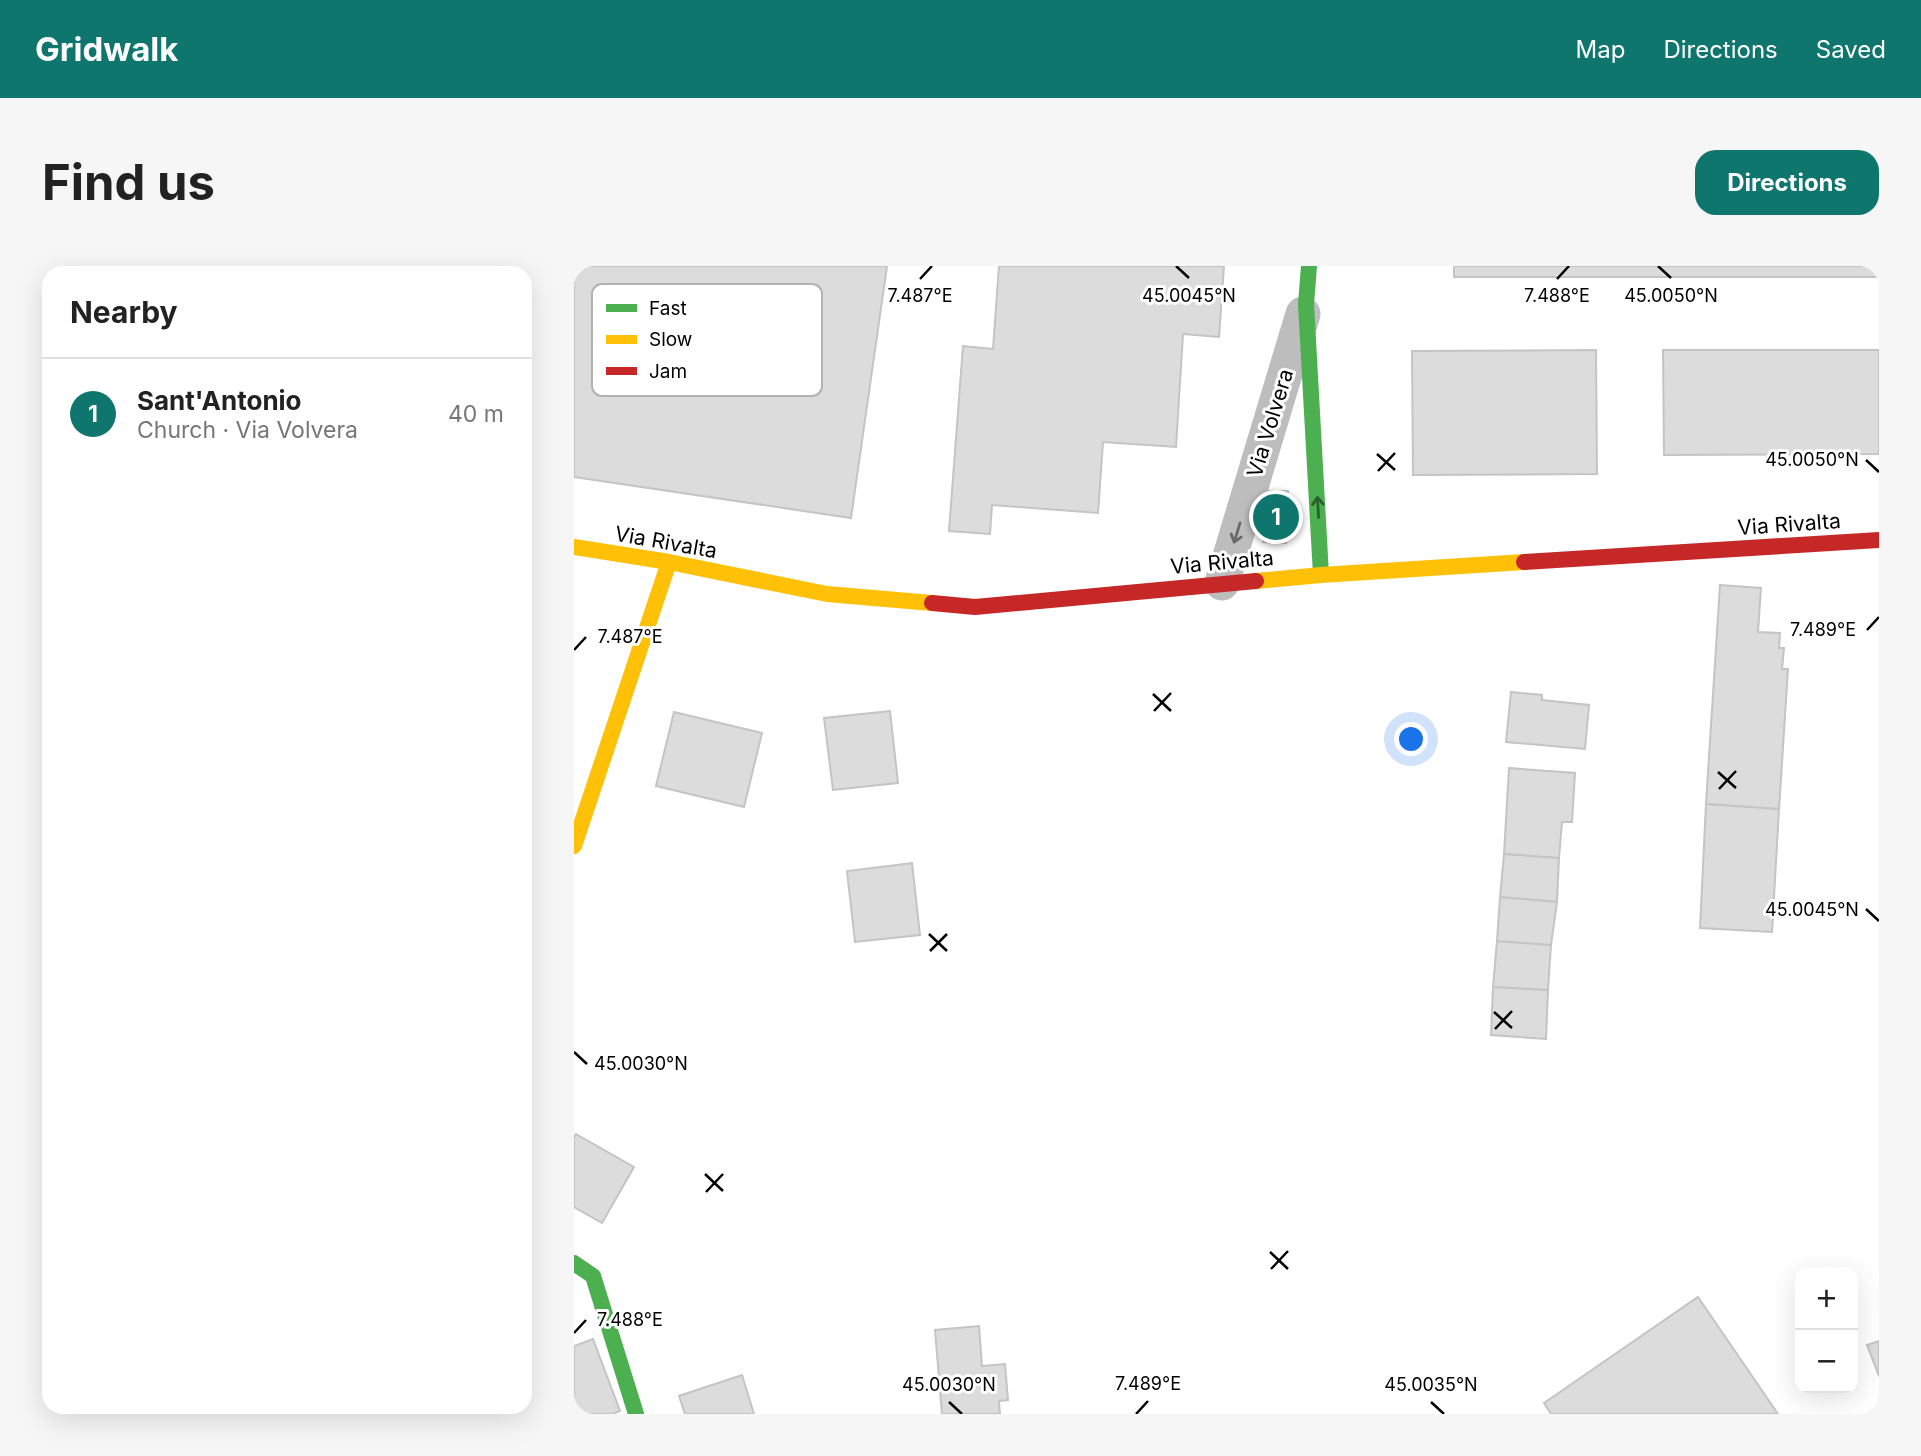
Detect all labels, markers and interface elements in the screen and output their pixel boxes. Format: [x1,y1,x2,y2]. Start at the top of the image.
text: Gridwalk [35,29,178,69]
text: Map [1576,35,1625,64]
text: Directions [1663,35,1778,64]
text: Saved [1816,35,1886,64]
button: Directions [1695,150,1879,215]
text: Find us [42,153,215,212]
legend [592,284,822,396]
text: 7.487°E [887,285,953,306]
text: 45.0045°N [1142,285,1236,306]
text: 7.488°E [1524,285,1590,306]
text: 45.0050°N [1624,285,1718,306]
text: Nearby [70,294,178,330]
text: Fast [649,297,687,320]
text: Slow [649,328,692,351]
text: Jam [649,360,687,383]
street label: Via Volvera [1242,366,1298,480]
text: Sant'Antonio [137,385,302,416]
text: 1 [88,400,98,428]
text: 40 m [448,400,504,428]
text: Church · Via Volvera [137,416,358,444]
text: 45.0050°N [1765,449,1859,470]
pin: 1 [1253,491,1299,543]
one-way arrow [1311,495,1324,518]
street label: Via Rivalta [1736,508,1842,540]
street label: Via Rivalta [613,521,719,563]
one-way arrow [1229,522,1242,544]
street label: Via Rivalta [1169,545,1275,579]
text: 7.489°E [1790,619,1856,640]
text: 7.487°E [597,626,663,647]
your location [1394,722,1428,756]
text: 45.0045°N [1765,899,1859,920]
text: 45.0030°N [594,1053,688,1074]
map controls [1795,1267,1858,1393]
button: + [1795,1267,1858,1330]
text: 7.488°E [597,1309,663,1330]
button: − [1795,1330,1858,1393]
text: 7.489°E [1115,1373,1181,1394]
text: 45.0030°N [902,1374,996,1395]
text: 45.0035°N [1384,1374,1478,1395]

